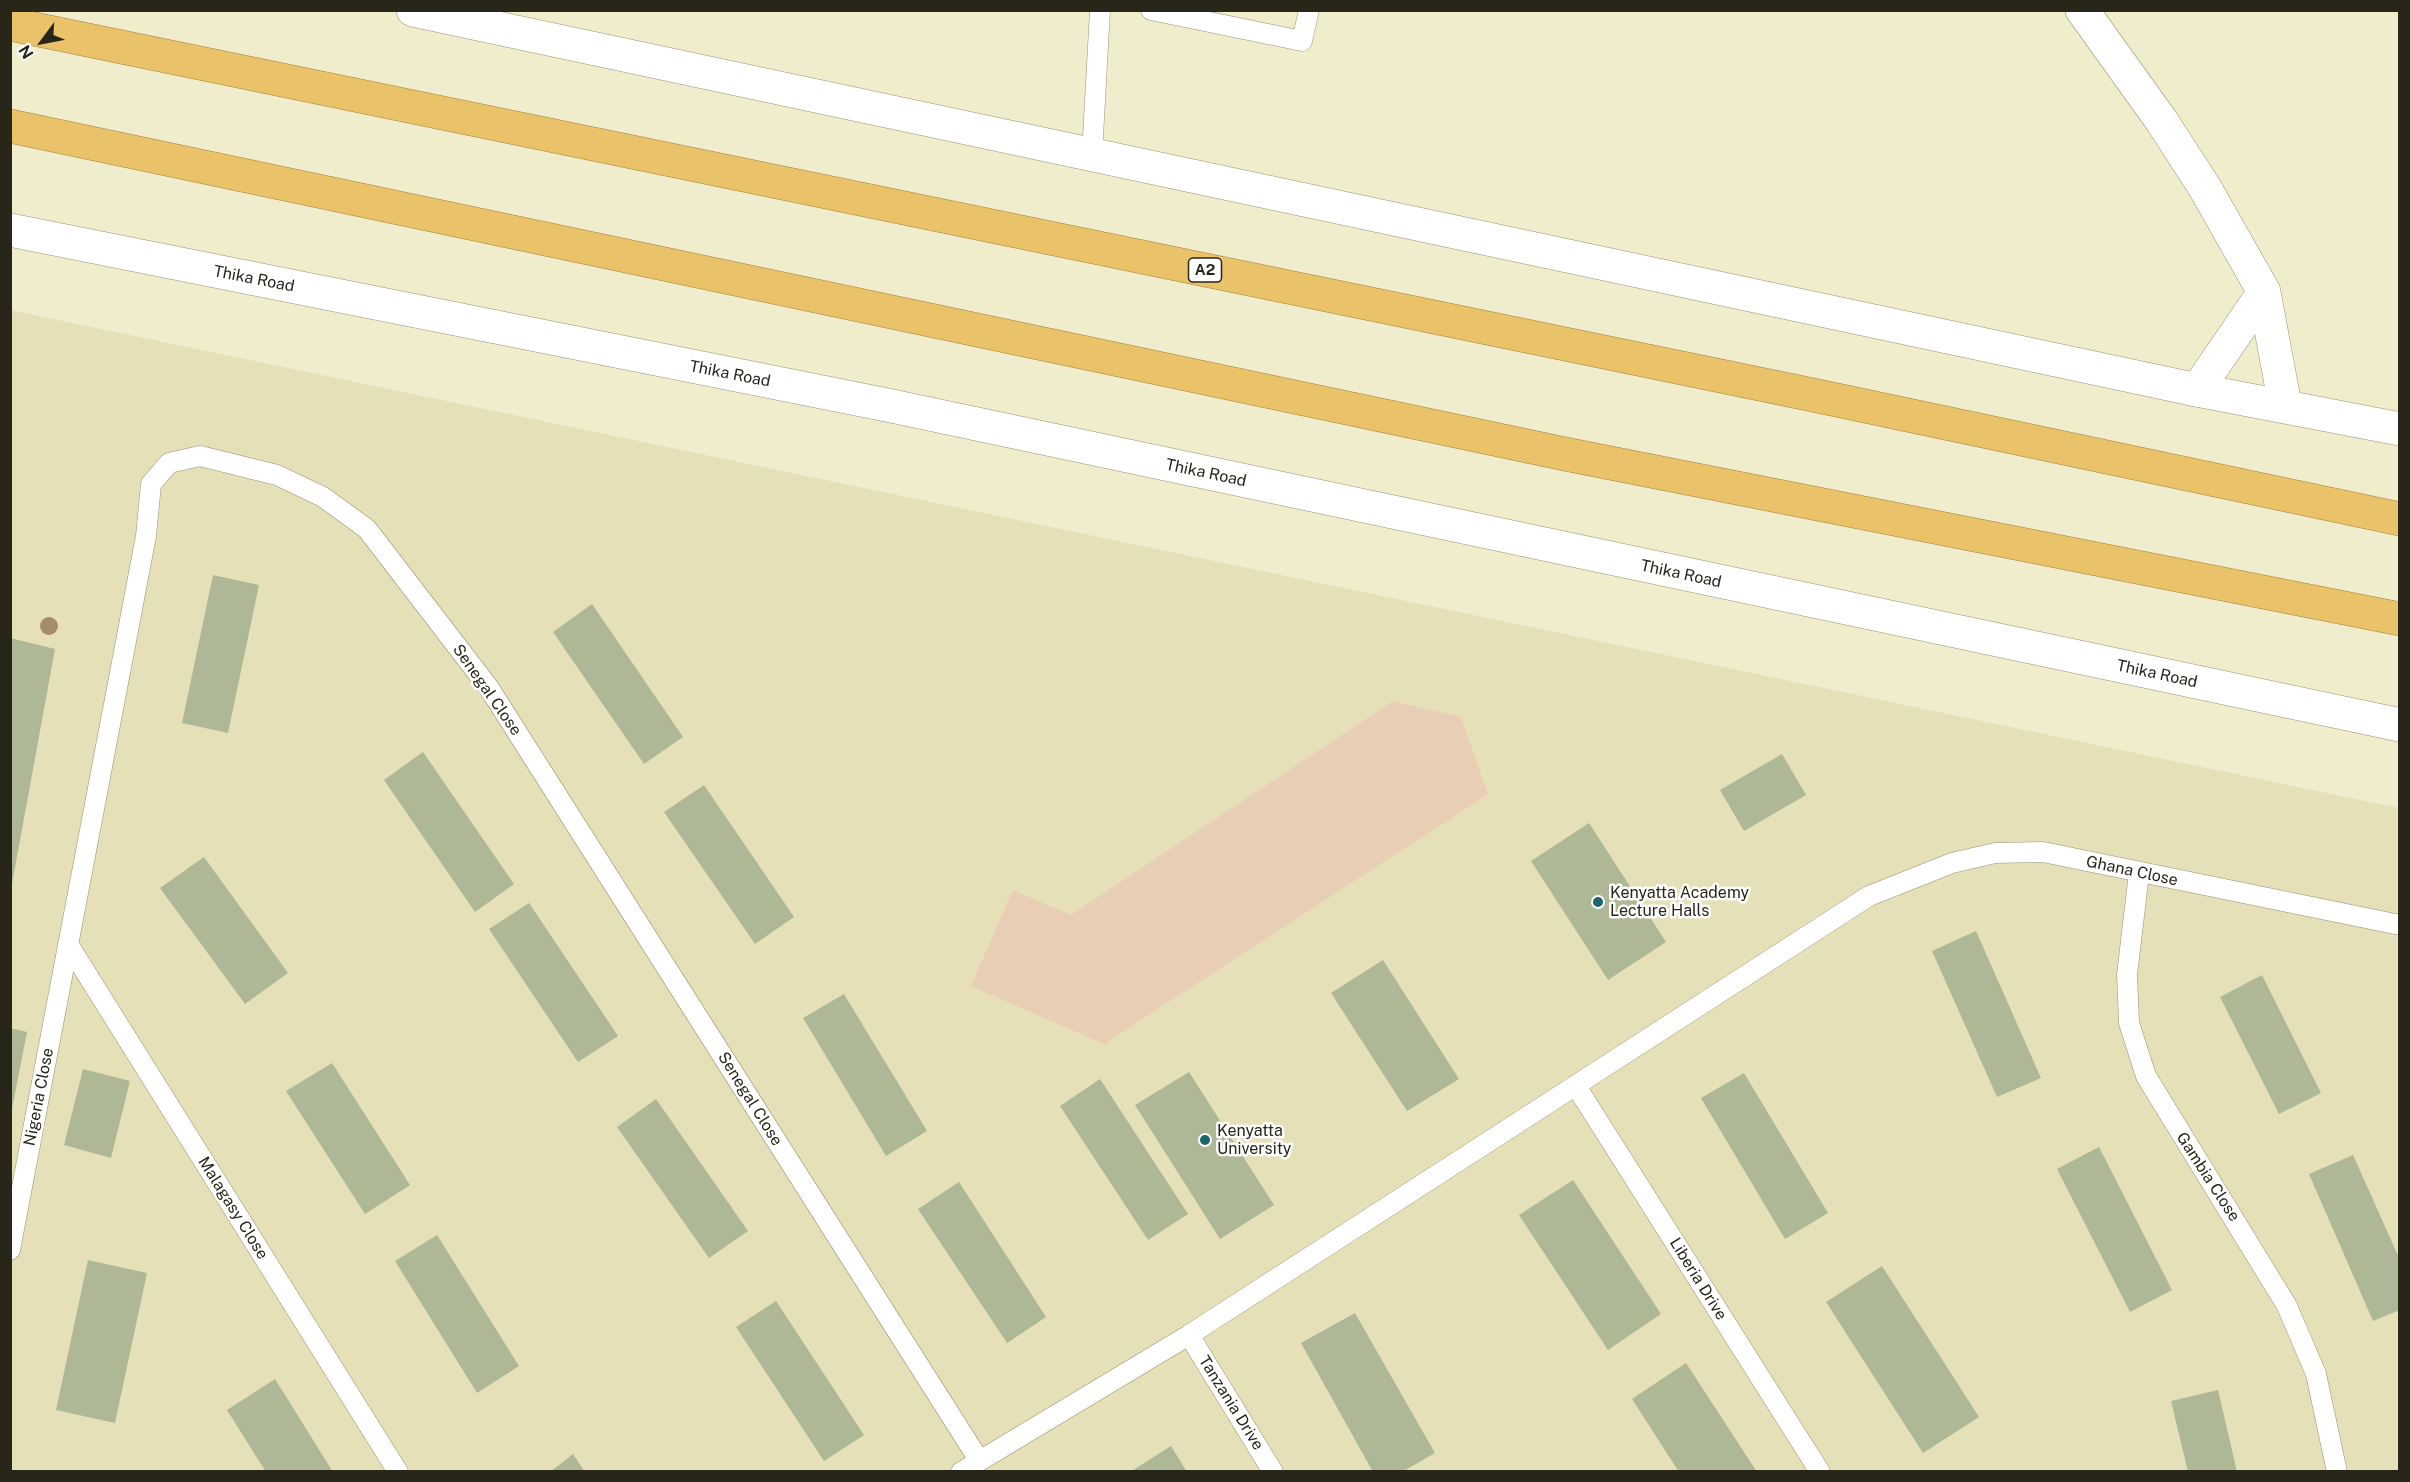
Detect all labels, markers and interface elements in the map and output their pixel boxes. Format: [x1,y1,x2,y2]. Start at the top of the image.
north arrow [12,12,72,72]
text: N [15,41,38,62]
road number: A2 [1188,258,1222,282]
street label: Thika Road [212,262,296,296]
street label: Thika Road [688,357,772,391]
street label: Thika Road [1164,455,1248,491]
street label: Thika Road [1639,556,1723,592]
street label: Senegal Close [448,641,526,739]
street label: Thika Road [2115,656,2199,692]
street label: Ghana Close [2084,852,2180,890]
place label: Kenyatta Academy Lecture Halls [1610,883,1749,921]
marker: Kenyatta Academy Lecture Halls [1591,895,1605,909]
street label: Nigeria Close [20,1046,58,1148]
street label: Senegal Close [714,1049,786,1149]
place label: Kenyatta University [1217,1121,1291,1159]
street label: Gambia Close [2172,1129,2244,1225]
marker: Kenyatta University [1198,1133,1212,1147]
street label: Malagasy Close [194,1153,272,1263]
street label: Liberia Drive [1665,1234,1731,1324]
street label: Tanzania Drive [1194,1352,1268,1454]

